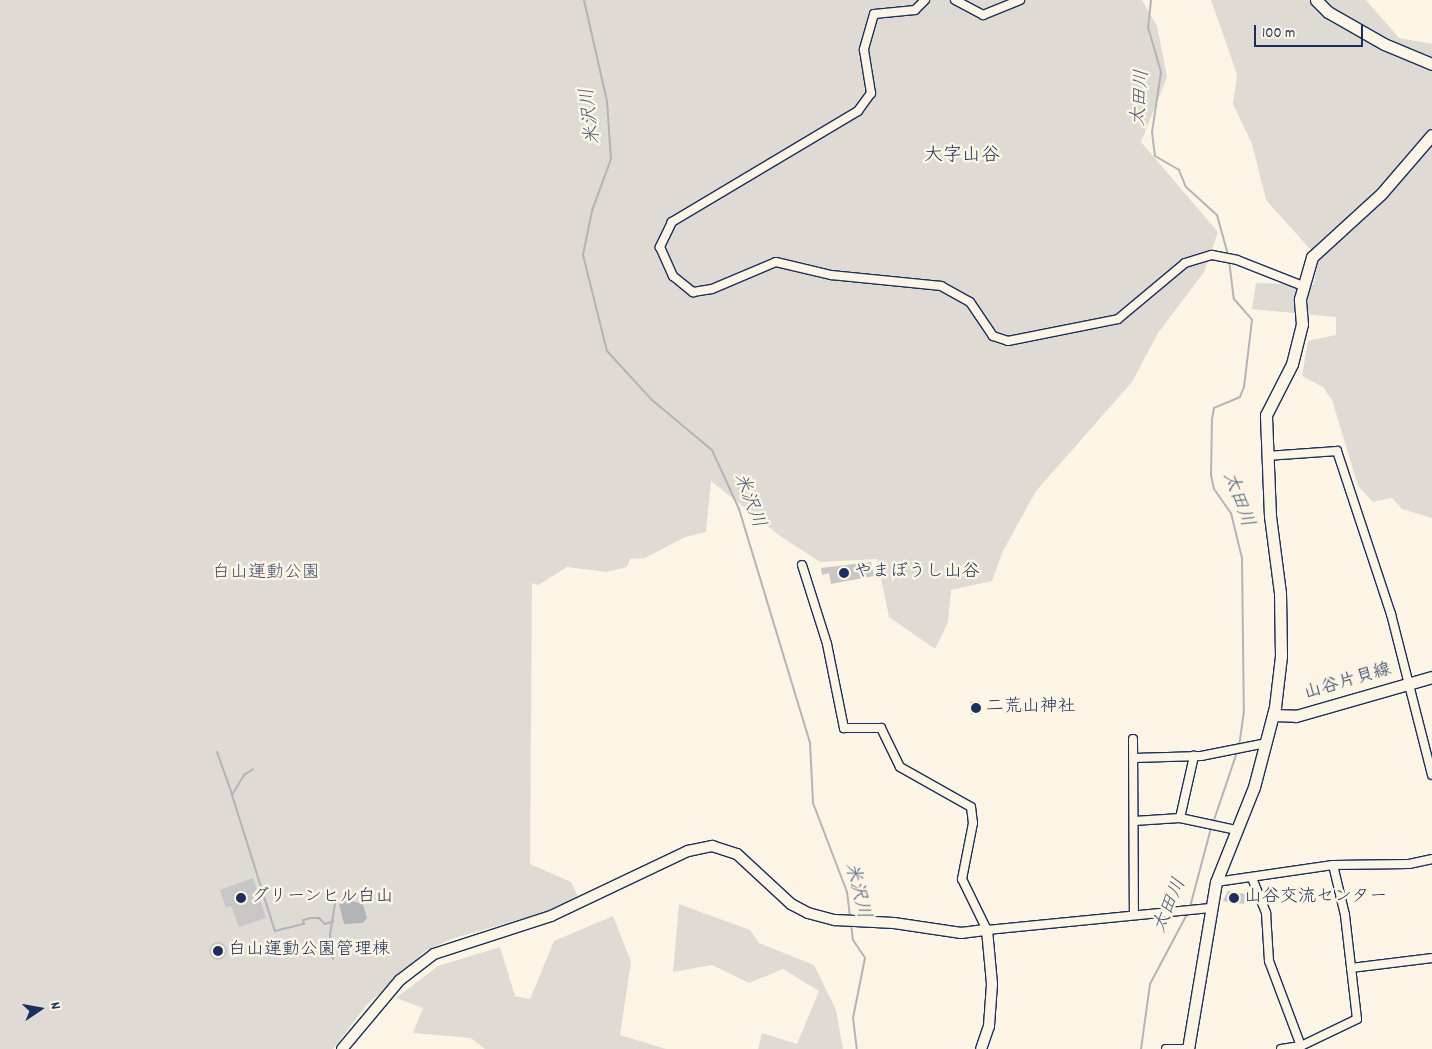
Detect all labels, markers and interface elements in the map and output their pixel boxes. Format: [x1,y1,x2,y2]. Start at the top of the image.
scale bar [1257,15,1366,47]
text: 100 m [1262,23,1295,45]
water label: 太田川 [1129,69,1155,127]
water label: 米沢川 [577,86,607,146]
district label: 大字山谷 [924,146,1000,168]
water label: 太田川 [1217,469,1257,531]
water label: 米沢川 [727,470,769,532]
place label: やまぼうし山谷 [854,562,980,584]
park label: 白山運動公園 [212,563,320,585]
marker: やまぼうし山谷 [838,567,850,579]
street label: 山谷片貝線 [1302,660,1394,706]
place label: 二荒山神社 [986,697,1076,719]
marker: 二荒山神社 [970,702,982,714]
water label: 米沢川 [838,861,874,921]
water label: 太田川 [1149,875,1193,937]
place label: グリーンヒル白山 [251,887,395,909]
place label: 山谷交流センター [1244,887,1388,909]
marker: グリーンヒル白山 [235,892,247,904]
marker: 山谷交流センター [1228,892,1240,904]
place label: 白山運動公園管理棟 [228,940,390,962]
marker: 白山運動公園管理棟 [212,945,224,957]
north arrow [15,984,65,1034]
text: N [44,1000,65,1011]

